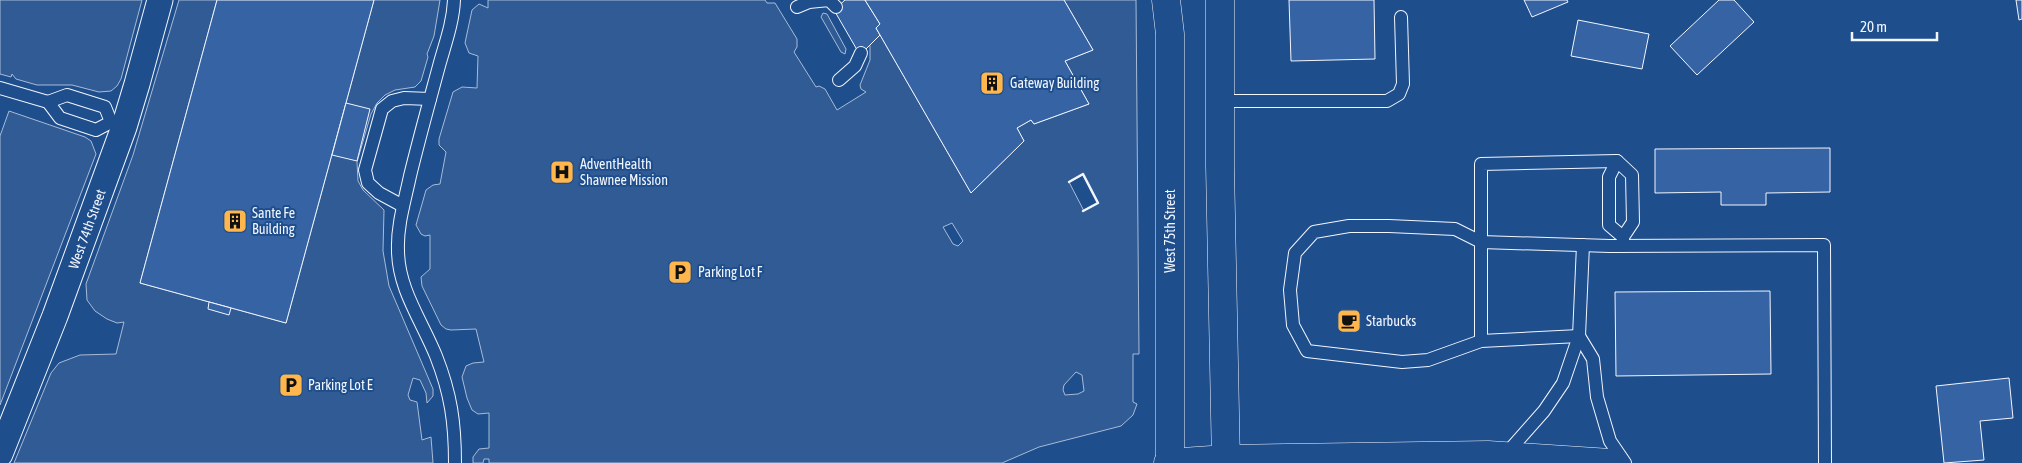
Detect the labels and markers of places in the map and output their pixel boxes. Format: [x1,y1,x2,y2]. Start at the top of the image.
building icon: Gateway Building [979,70,1005,96]
place label: Gateway Building [1010,75,1099,91]
place label: AdventHealth Shawnee Mission [580,156,668,188]
hospital icon: AdventHealth Shawnee Mission [549,159,575,185]
place label: Sante Fe Building [252,205,295,237]
building icon: Sante Fe Building [222,208,248,234]
parking icon: Parking Lot F [667,259,693,285]
place label: Parking Lot F [698,264,763,280]
cafe icon: Starbucks [1336,308,1362,334]
place label: Starbucks [1366,313,1416,329]
parking icon: Parking Lot E [278,372,304,398]
place label: Parking Lot E [308,377,373,393]

